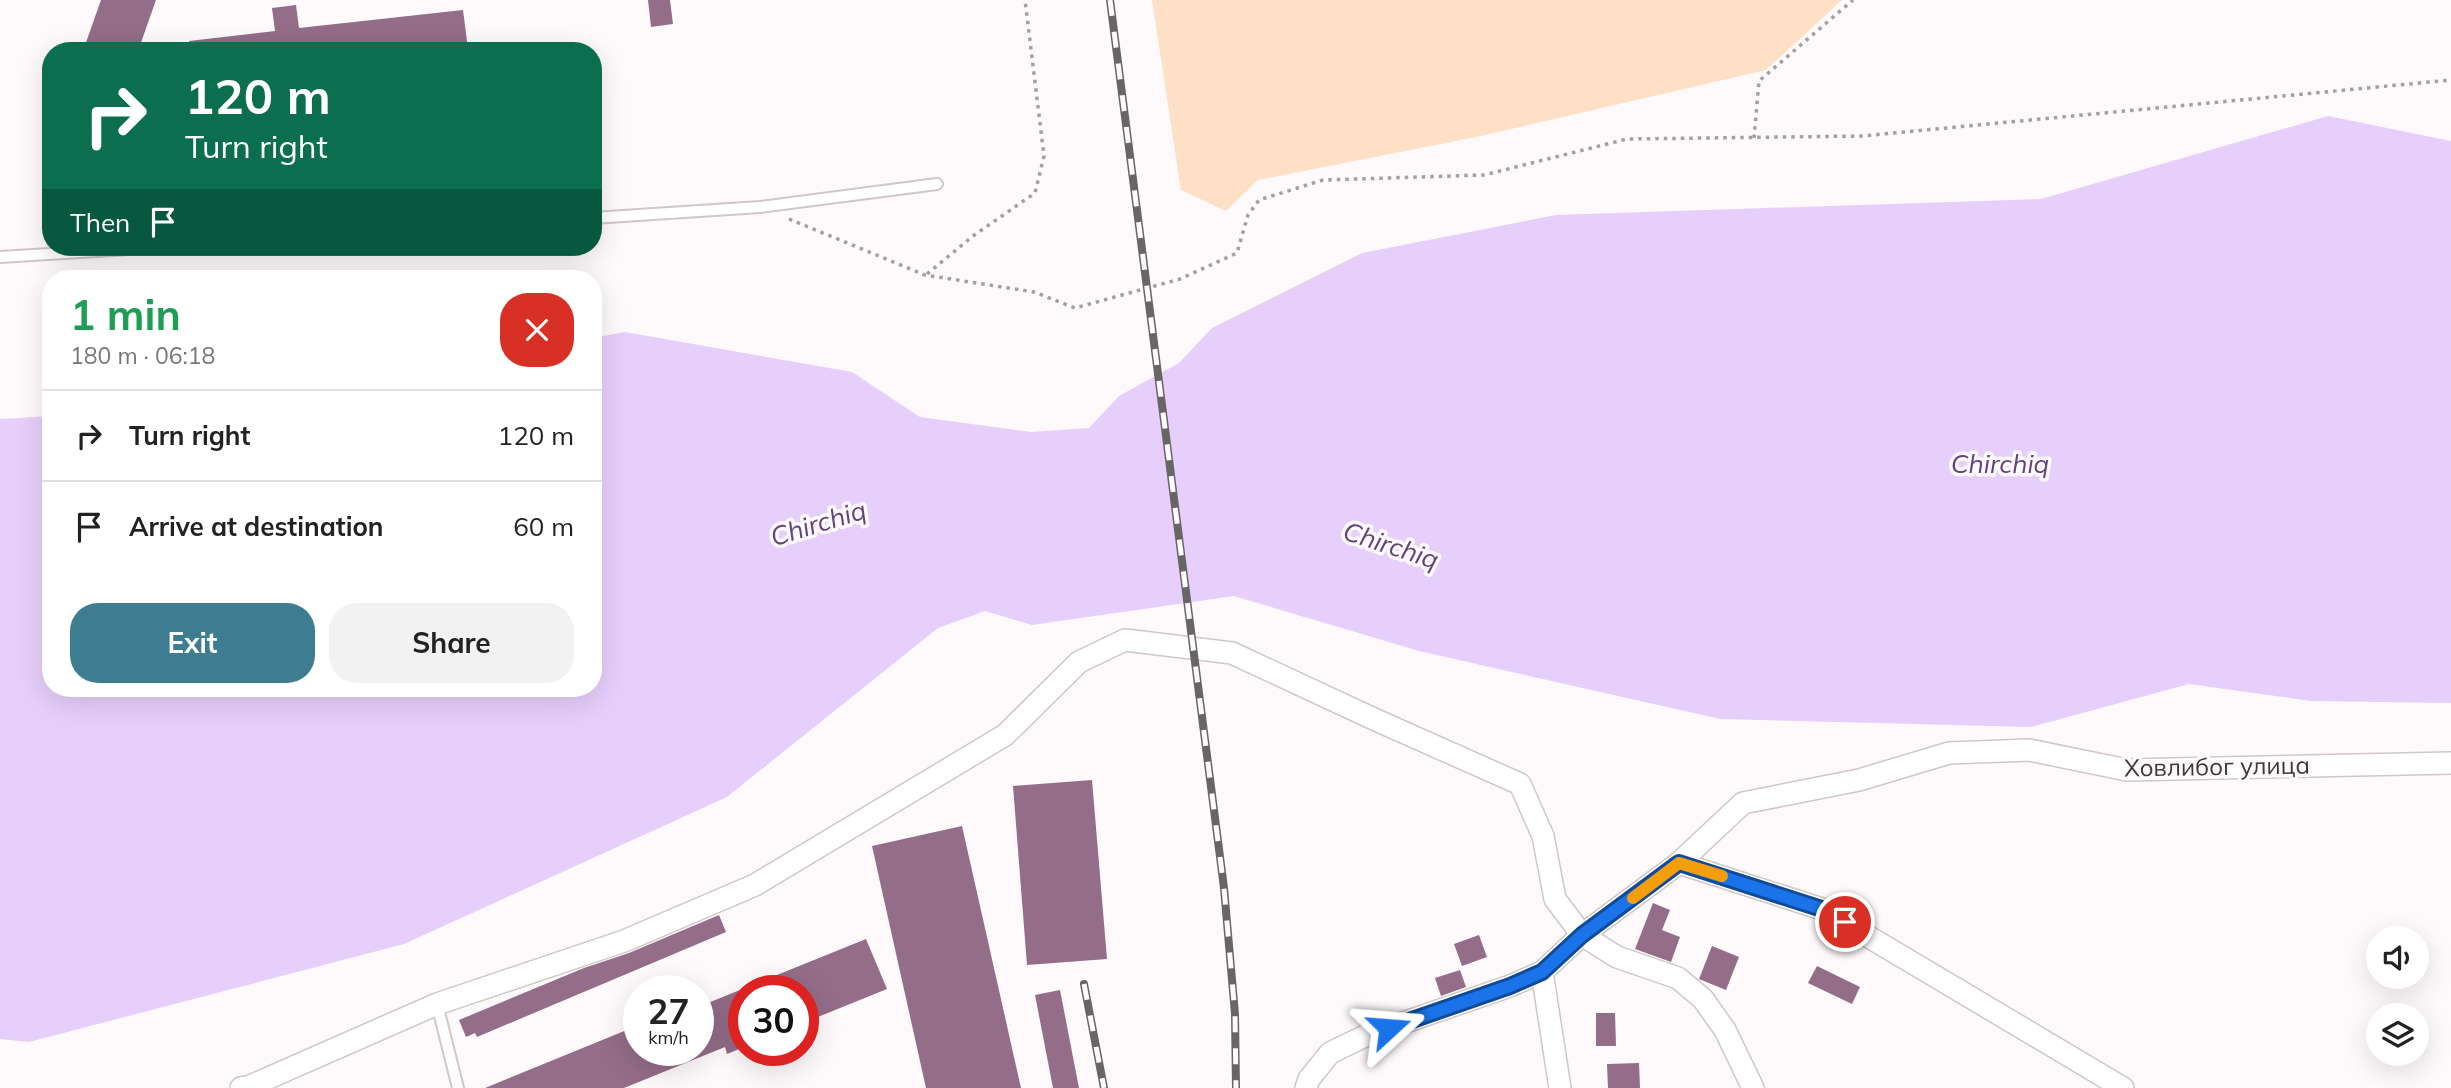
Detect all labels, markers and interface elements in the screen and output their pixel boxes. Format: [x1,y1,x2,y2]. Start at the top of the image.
text: 120 m [185,65,331,126]
icon: right [70,70,161,161]
text: Turn right [185,126,328,166]
icon: arrive [144,203,182,241]
text: Then [70,206,130,239]
text: 1 min [70,288,181,341]
button: close [500,293,574,367]
text: 180 m · 06:18 [70,341,215,370]
icon: right [70,417,108,455]
text: Turn right [129,419,250,452]
text: 120 m [498,419,574,452]
water label: Chirchiq [1951,447,2049,480]
water label: Chirchiq [766,493,870,553]
icon: arrive [70,508,108,546]
text: Arrive at destination [129,510,384,543]
text: 60 m [513,510,574,543]
water label: Chirchiq [1339,514,1443,576]
button: Exit [70,603,315,683]
button: Share [329,603,574,683]
street label: Ховлибог улица [2124,749,2310,783]
pin [1815,892,1875,952]
icon: arrive [1826,903,1864,941]
map controls [2366,926,2429,1066]
button: sound [2366,926,2429,989]
speed limit sign: 30 [728,975,819,1066]
text: 27 [647,989,690,1033]
position arrow [1352,991,1426,1065]
button: layers [2366,1003,2429,1066]
text: km/h [648,1026,689,1049]

